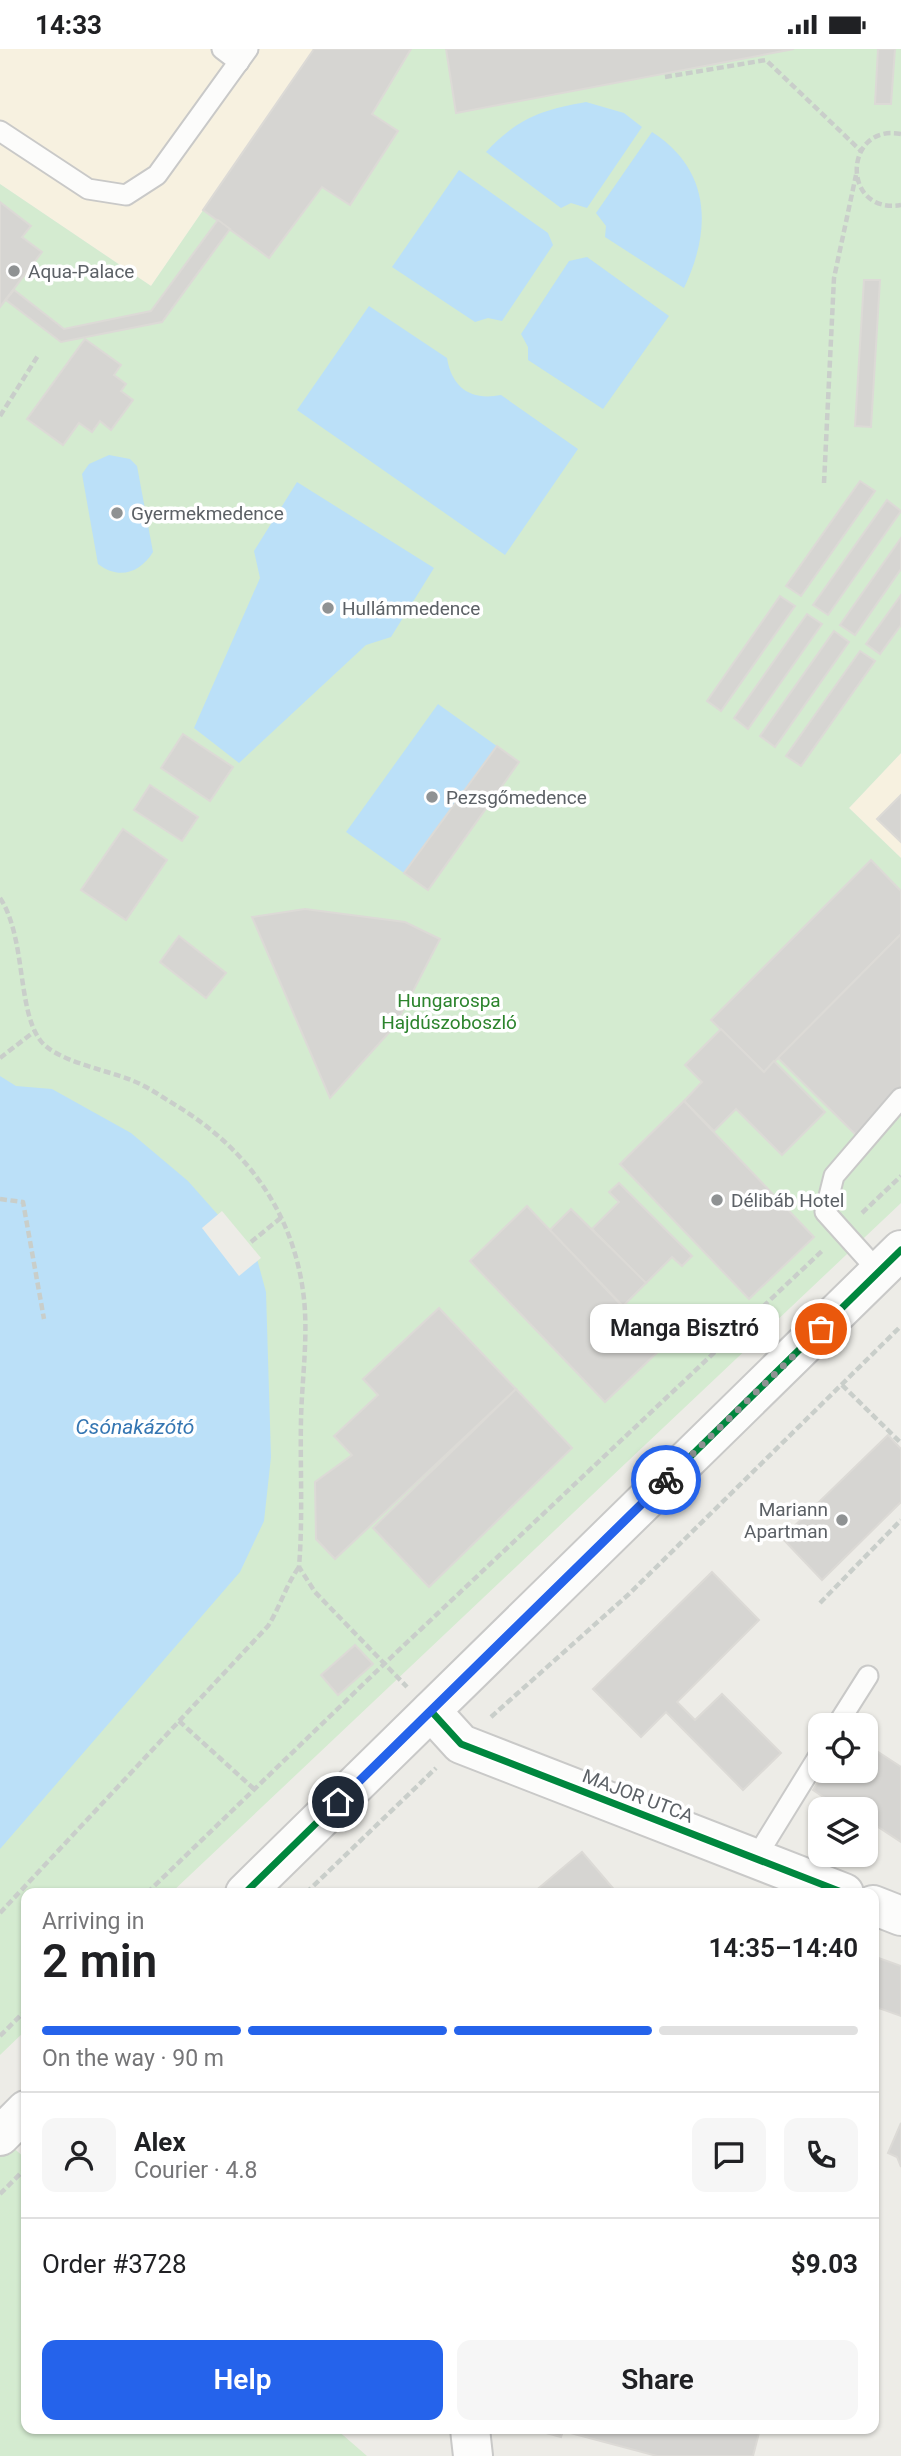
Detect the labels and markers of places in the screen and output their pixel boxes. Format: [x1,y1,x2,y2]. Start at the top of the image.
place label: Aqua-Palace [28,260,134,283]
marker: Aqua-Palace [6,263,22,279]
place label: Gyermekmedence [131,502,284,525]
marker: Gyermekmedence [109,505,125,521]
place label: Hullámmedence [342,597,480,620]
marker: Hullámmedence [320,600,336,616]
place label: Pezsgőmedence [446,786,587,809]
marker: Pezsgőmedence [424,789,440,805]
place label: Délibáb Hotel [731,1189,844,1212]
marker: Délibáb Hotel [709,1192,725,1208]
pin [791,1299,851,1359]
callout: Manga Bisztró [590,1305,779,1353]
place label: Mariann Apartman [744,1498,828,1543]
marker: Mariann Apartman [834,1512,850,1528]
pin [308,1772,368,1832]

